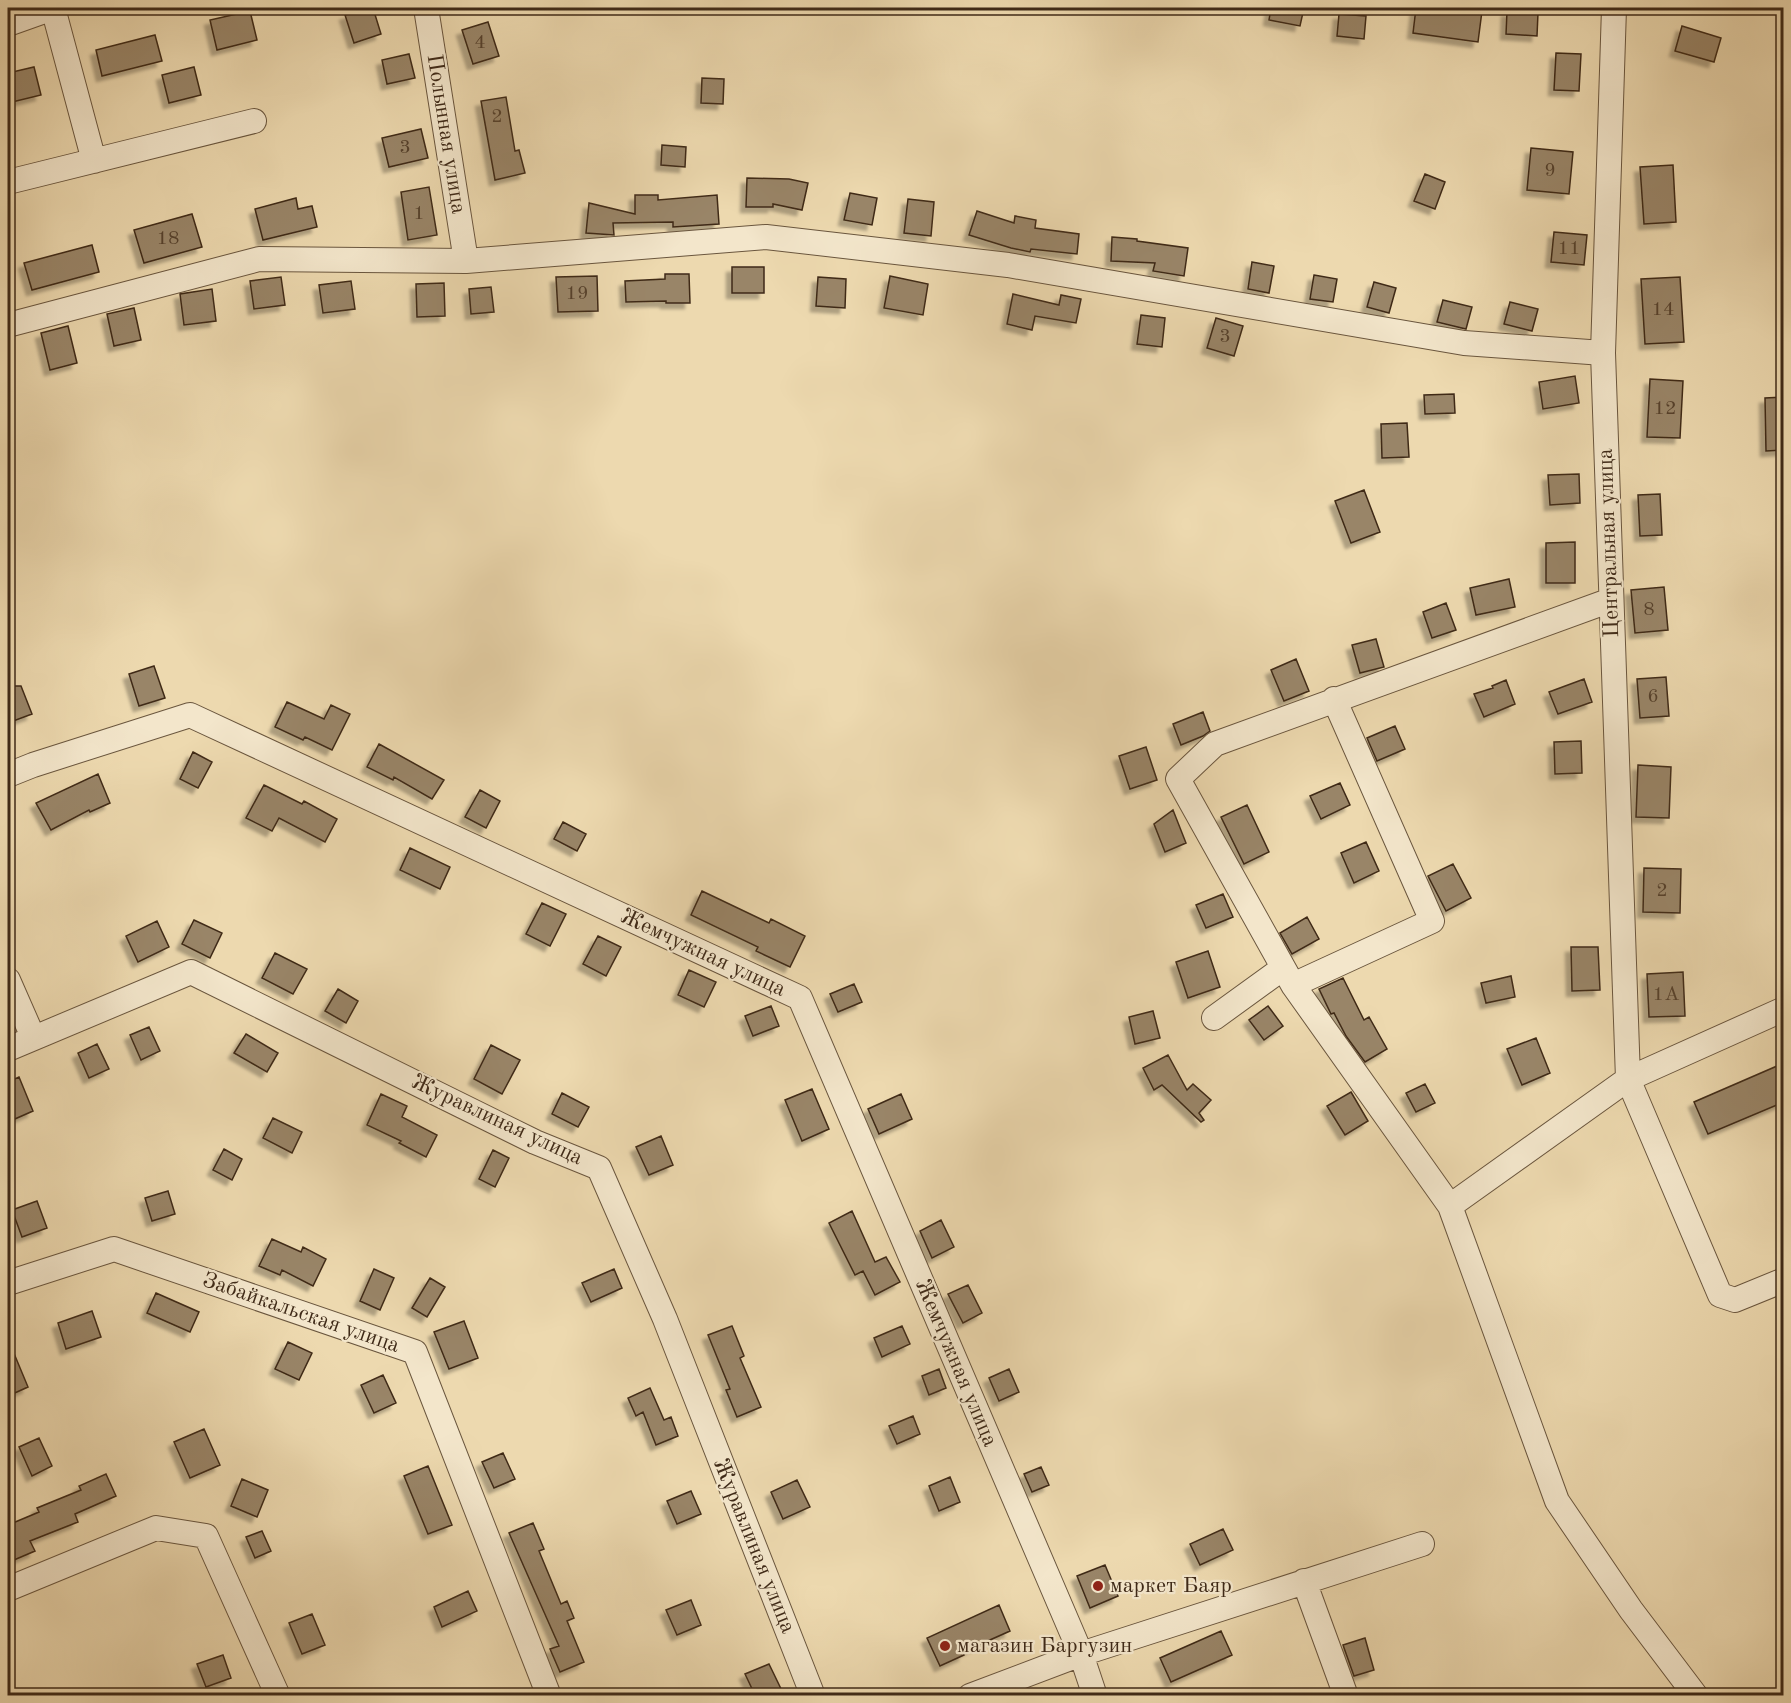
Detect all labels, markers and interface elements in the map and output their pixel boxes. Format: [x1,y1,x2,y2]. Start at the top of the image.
house number: 4 [474,33,486,53]
street label: Полынная улица [422,52,470,216]
house number: 2 [491,107,503,127]
house number: 3 [399,138,411,158]
house number: 9 [1544,161,1556,181]
house number: 1 [413,204,425,224]
house number: 18 [156,229,180,249]
house number: 11 [1557,239,1581,259]
house number: 19 [565,284,589,304]
house number: 14 [1651,300,1675,320]
house number: 3 [1219,327,1231,347]
house number: 12 [1653,399,1677,419]
street label: Центральная улица [1595,448,1623,638]
house number: 8 [1643,600,1655,620]
house number: 6 [1647,687,1659,707]
house number: 2 [1656,881,1668,901]
street label: Жемчужная улица [617,905,789,1001]
house number: 1А [1653,985,1679,1005]
street label: Журавлиная улица [408,1071,586,1169]
street label: Забайкальская улица [200,1269,402,1357]
street label: Жемчужная улица [911,1276,1001,1450]
street label: Журавлиная улица [709,1455,799,1637]
place label: маркет Баяр [1110,1575,1232,1597]
marker: маркет Баяр [1091,1579,1105,1593]
place label: магазин Баргузин [957,1635,1132,1657]
marker: магазин Баргузин [938,1639,952,1653]

